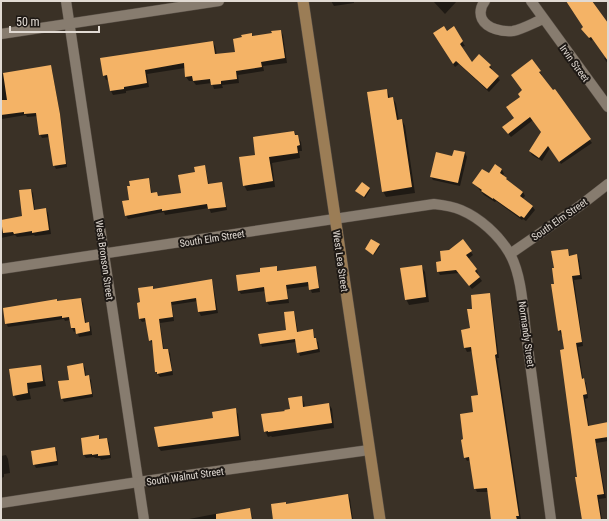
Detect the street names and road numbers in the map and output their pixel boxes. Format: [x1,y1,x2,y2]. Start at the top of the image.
street label: Irvin Street [558,43,592,84]
street label: South Elm Street [529,196,589,243]
street label: West Bronson Street [93,220,116,301]
street label: South Elm Street [179,228,245,249]
street label: West Lea Street [331,230,350,293]
street label: Normandy Street [516,300,537,368]
street label: South Walnut Street [146,466,225,487]

